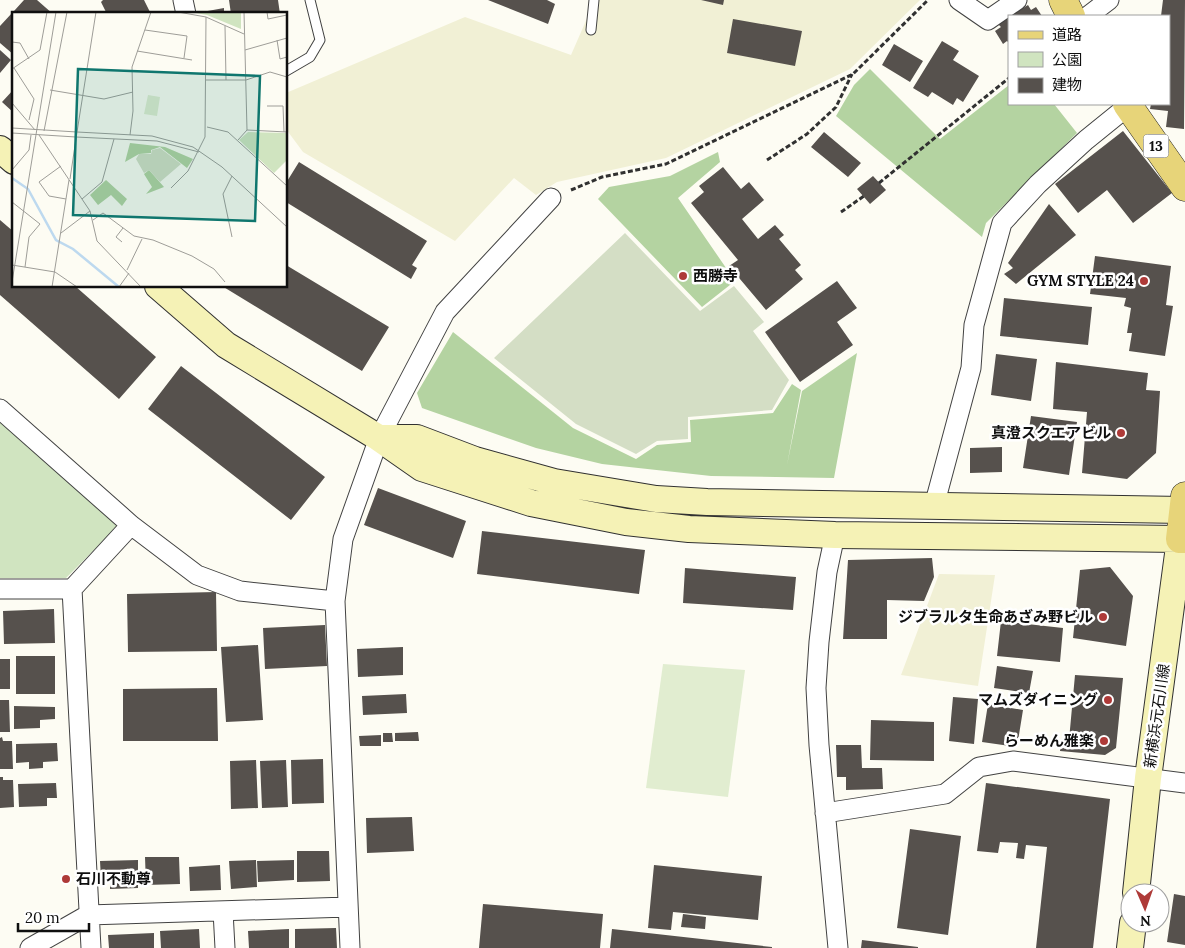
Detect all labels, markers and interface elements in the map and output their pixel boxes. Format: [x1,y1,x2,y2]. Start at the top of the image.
inset map [12,12,288,288]
legend [1008,15,1170,105]
text: 道路 [1052,25,1082,44]
text: 公園 [1052,50,1082,69]
text: 建物 [1052,75,1082,94]
road number: 13 [1144,134,1168,158]
place label: 西勝寺 [693,266,738,285]
marker: 西勝寺 [677,270,689,282]
place label: GYM STYLE 24 [1027,271,1134,290]
marker: GYM STYLE 24 [1138,275,1150,287]
place label: 真澄スクエアビル [991,423,1111,442]
marker: 真澄スクエアビル [1115,427,1127,439]
place label: ジブラルタ生命あざみ野ビル [898,607,1093,626]
marker: ジブラルタ生命あざみ野ビル [1097,611,1109,623]
street label: 新横浜元石川線 [1140,663,1173,769]
place label: マムズダイニング [978,690,1098,709]
marker: マムズダイニング [1102,694,1114,706]
place label: らーめん雅楽 [1004,731,1094,750]
marker: らーめん雅楽 [1098,735,1110,747]
place label: 石川不動尊 [76,869,151,888]
marker: 石川不動尊 [60,873,72,885]
north arrow [1120,883,1170,933]
scale bar [18,900,89,932]
text: 20 m [25,908,60,927]
text: N [1140,912,1151,930]

